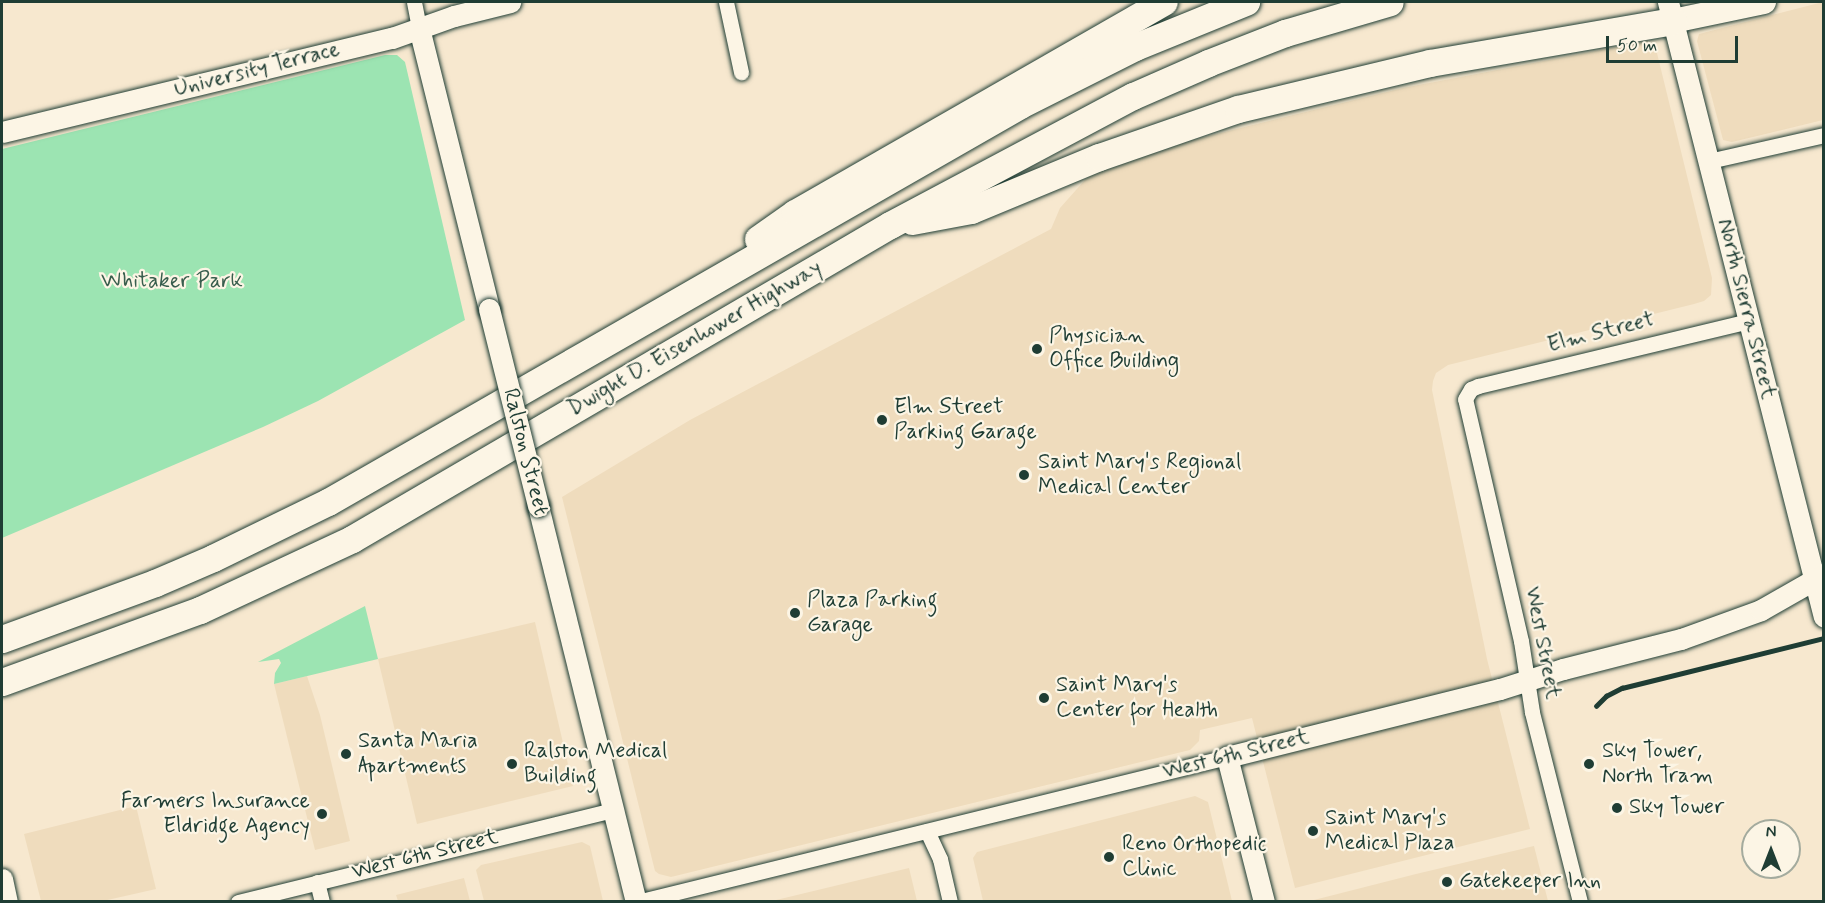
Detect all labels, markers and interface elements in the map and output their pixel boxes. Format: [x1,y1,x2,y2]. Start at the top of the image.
scale bar [1609,24,1741,62]
text: 50 m [1617,34,1657,58]
street label: University Terrace [171,37,343,103]
street label: North Sierra Street [1711,216,1781,402]
street label: Dwight D. Eisenhower Highway [566,257,824,421]
park label: Whitaker Park [103,269,241,295]
street label: Elm Street [1545,307,1657,359]
place label: Physician Office Building [1049,323,1183,374]
marker: Physician Office Building [1030,342,1044,356]
street label: Ralston Street [496,384,554,520]
place label: Elm Street Parking Garage [894,394,1036,446]
marker: Elm Street Parking Garage [875,413,889,427]
place label: Saint Mary's Regional Medical Center [1038,449,1247,500]
marker: Saint Mary's Regional Medical Center [1015,466,1033,484]
street label: West Street [1518,585,1566,701]
place label: Plaza Parking Garage [807,587,935,638]
marker: Plaza Parking Garage [788,606,802,620]
place label: Saint Mary's Center for Health [1056,672,1221,724]
marker: Saint Mary's Center for Health [1037,691,1051,705]
street label: West 6th Street [1160,724,1312,786]
place label: Santa Maria Apartments [358,728,478,780]
place label: Ralston Medical Building [524,738,668,790]
place label: Sky Tower, North Tram [1602,738,1713,790]
marker: Santa Maria Apartments [339,747,353,761]
marker: Sky Tower, North Tram [1580,755,1598,773]
marker: Ralston Medical Building [505,757,519,771]
place label: Farmers Insurance Eldridge Agency [124,788,310,840]
place label: Sky Tower [1629,795,1724,821]
marker: Sky Tower [1610,801,1624,815]
place label: Saint Mary's Medical Plaza [1325,805,1456,856]
marker: Farmers Insurance Eldridge Agency [315,807,329,821]
north arrow [1741,819,1801,879]
text: N [1766,822,1776,843]
street label: West 6th Street [349,824,501,886]
marker: Saint Mary's Medical Plaza [1306,824,1320,838]
place label: Reno Orthopedic Clinic [1122,831,1268,882]
marker: Reno Orthopedic Clinic [1100,848,1118,866]
place label: Gatekeeper Inn [1459,869,1602,895]
marker: Gatekeeper Inn [1440,875,1454,889]

